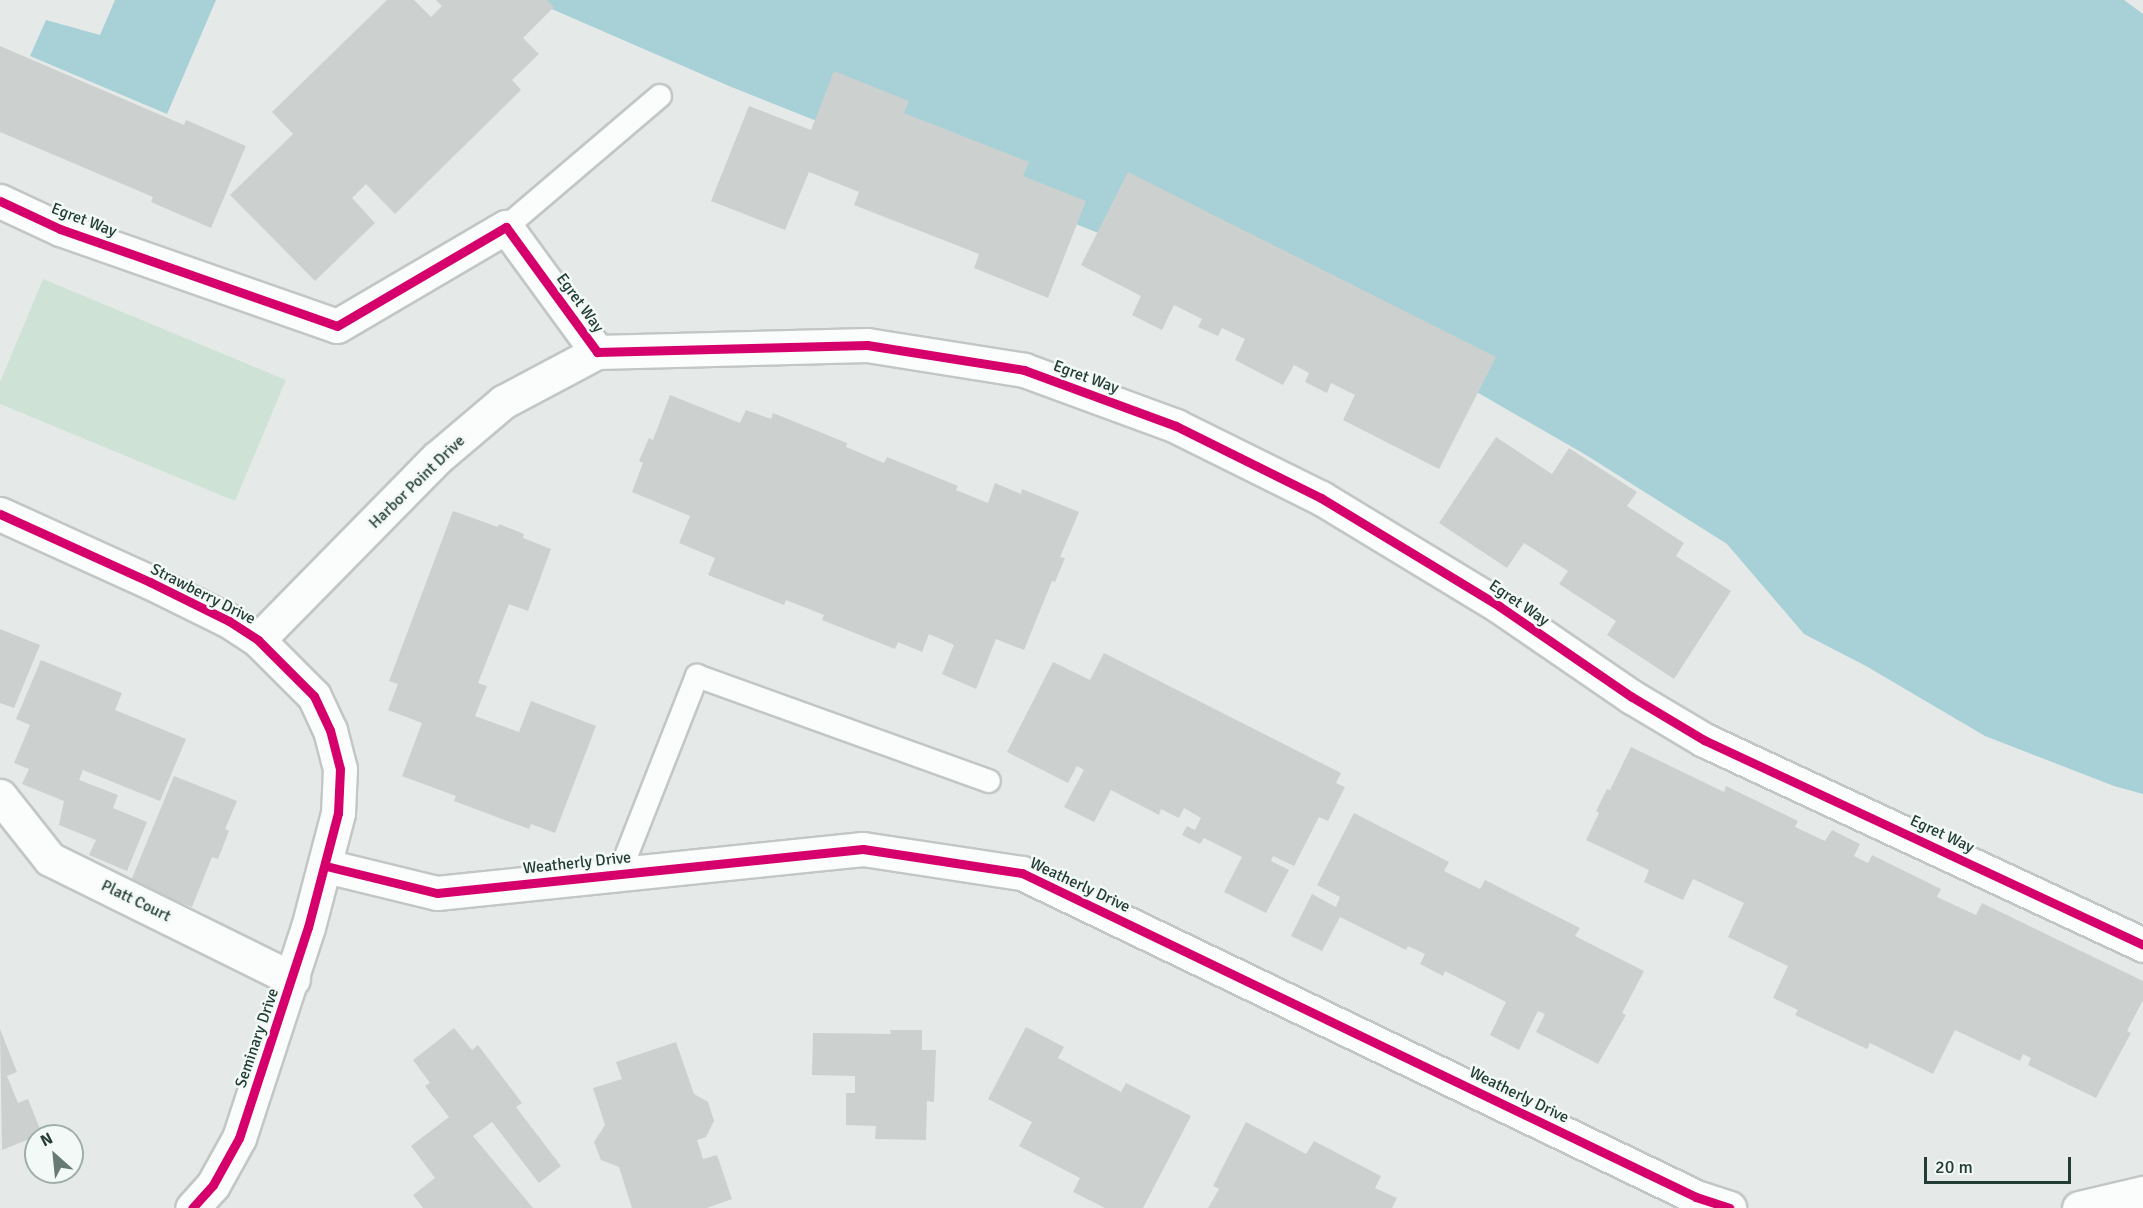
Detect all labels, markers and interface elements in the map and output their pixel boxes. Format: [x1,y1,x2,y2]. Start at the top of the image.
street label: Egret Way [49,199,119,241]
street label: Egret Way [552,270,608,336]
street label: Egret Way [1051,356,1121,398]
street label: Harbor Point Drive [365,431,469,533]
street label: Strawberry Drive [147,559,259,629]
street label: Egret Way [1485,576,1553,630]
street label: Egret Way [1907,811,1977,857]
street label: Weatherly Drive [522,848,632,878]
street label: Weatherly Drive [1027,853,1133,917]
street label: Platt Court [98,876,174,926]
street label: Seminary Drive [231,986,283,1090]
street label: Weatherly Drive [1466,1063,1572,1127]
north arrow [24,1124,84,1184]
text: N [37,1128,56,1151]
scale bar [1927,1145,2074,1183]
text: 20 m [1935,1156,1973,1178]

